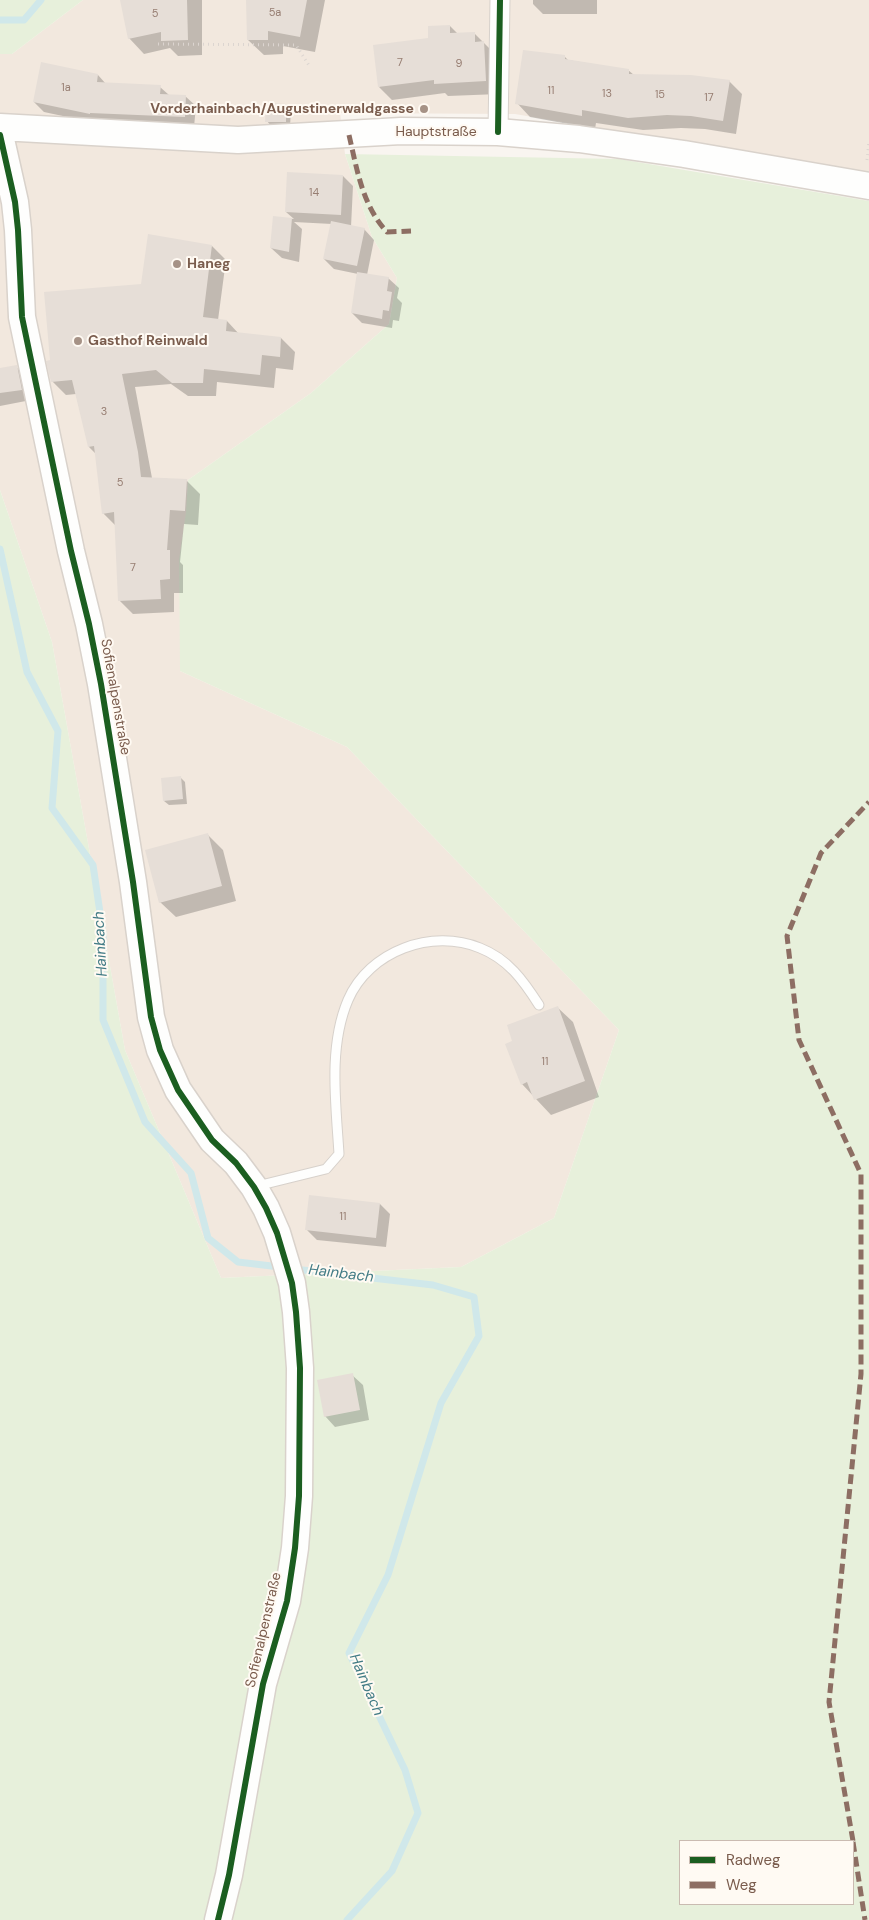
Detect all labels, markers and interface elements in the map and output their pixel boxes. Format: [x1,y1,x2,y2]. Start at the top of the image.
house number: 5a [269,6,281,20]
house number: 5 [152,7,158,21]
house number: 7 [397,56,403,70]
house number: 9 [456,57,462,71]
house number: 1a [61,81,71,95]
house number: 11 [548,84,554,98]
house number: 13 [602,87,612,101]
house number: 15 [655,88,665,102]
house number: 17 [704,91,714,105]
place label: Vorderhainbach/Augustinerwaldgasse [150,101,414,117]
marker: Vorderhainbach/Augustinerwaldgasse [418,103,430,115]
street label: Hauptstraße [395,124,477,140]
house number: 14 [309,186,319,200]
place label: Haneg [187,256,230,272]
marker: Haneg [171,258,183,270]
place label: Gasthof Reinwald [88,333,208,349]
marker: Gasthof Reinwald [72,335,84,347]
house number: 3 [101,405,107,419]
house number: 5 [117,476,123,490]
house number: 7 [130,561,136,575]
street label: Sofienalpenstraße [97,638,133,756]
water label: Hainbach [90,911,112,977]
house number: 11 [542,1055,548,1069]
house number: 11 [340,1210,346,1224]
water label: Hainbach [307,1261,375,1287]
street label: Sofienalpenstraße [243,1571,285,1689]
water label: Hainbach [345,1651,387,1719]
legend [679,1840,854,1905]
text: Radweg [726,1850,780,1870]
text: Weg [726,1875,757,1895]

